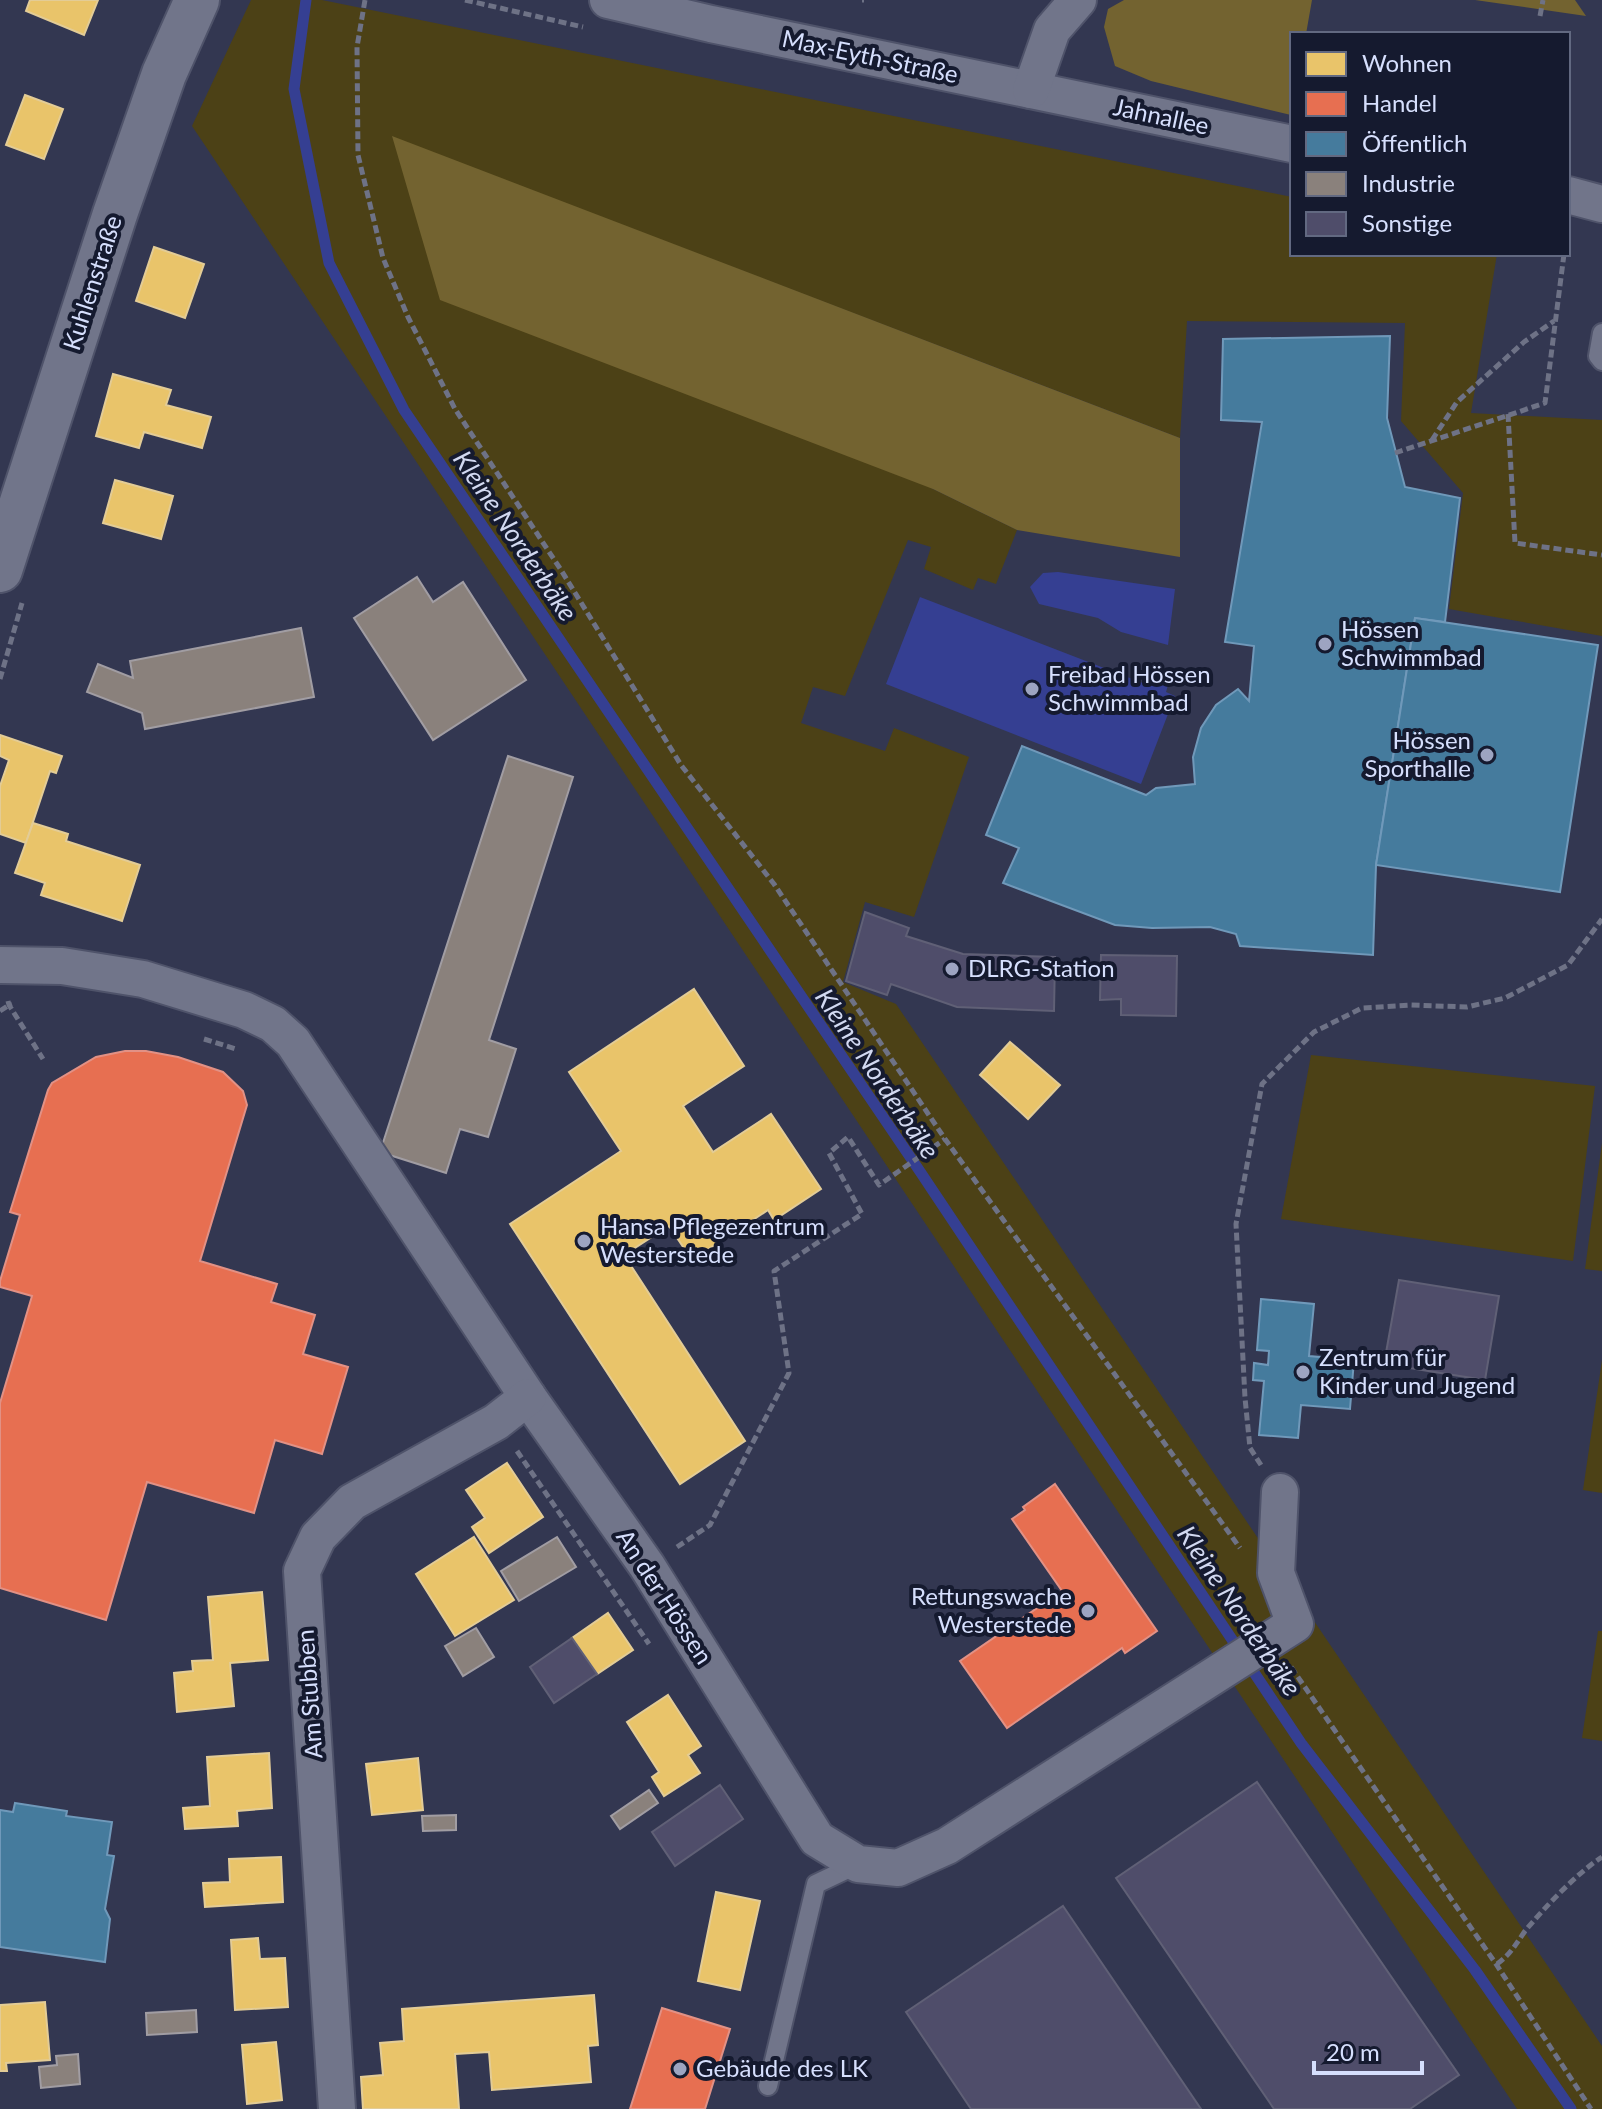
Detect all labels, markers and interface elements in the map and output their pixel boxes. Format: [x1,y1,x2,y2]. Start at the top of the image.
street label: Max-Eyth-Straße [780,23,961,88]
legend [1290,32,1570,256]
text: Wohnen [1362,48,1452,77]
text: Handel [1362,88,1437,117]
street label: Jahnallee [1111,91,1212,140]
text: Öffentlich [1362,128,1467,157]
text: Industrie [1362,168,1455,197]
text: Sonstige [1362,208,1452,237]
street label: Kuhlenstraße [56,212,127,354]
water label: Kleine Norderbäke [447,444,585,627]
place label: Hössen Schwimmbad [1341,614,1482,671]
marker: Hössen Schwimmbad [1316,635,1334,653]
place label: Freibad Hössen Schwimmbad [1048,659,1211,716]
marker: Freibad Hössen Schwimmbad [1023,680,1041,698]
place label: Hössen Sporthalle [1365,725,1471,782]
marker: Hössen Sporthalle [1478,746,1496,764]
place label: DLRG-Station [968,953,1115,982]
marker: DLRG-Station [943,960,961,978]
water label: Kleine Norderbäke [809,982,947,1165]
place label: Hansa Pflegezentrum Westerstede [600,1211,825,1268]
marker: Hansa Pflegezentrum Westerstede [575,1232,593,1250]
place label: Zentrum für Kinder und Jugend [1319,1342,1515,1399]
marker: Zentrum für Kinder und Jugend [1294,1363,1312,1381]
water label: Kleine Norderbäke [1171,1519,1309,1702]
street label: An der Hössen [611,1523,720,1669]
place label: Rettungswache Westerstede [911,1581,1072,1638]
marker: Rettungswache Westerstede [1079,1602,1097,1620]
street label: Am Stubben [290,1629,327,1760]
scale bar [1314,2025,1422,2075]
text: 20 m [1326,2037,1380,2066]
place label: Gebäude des LK [696,2053,868,2082]
marker: Gebäude des LK [671,2060,689,2078]

